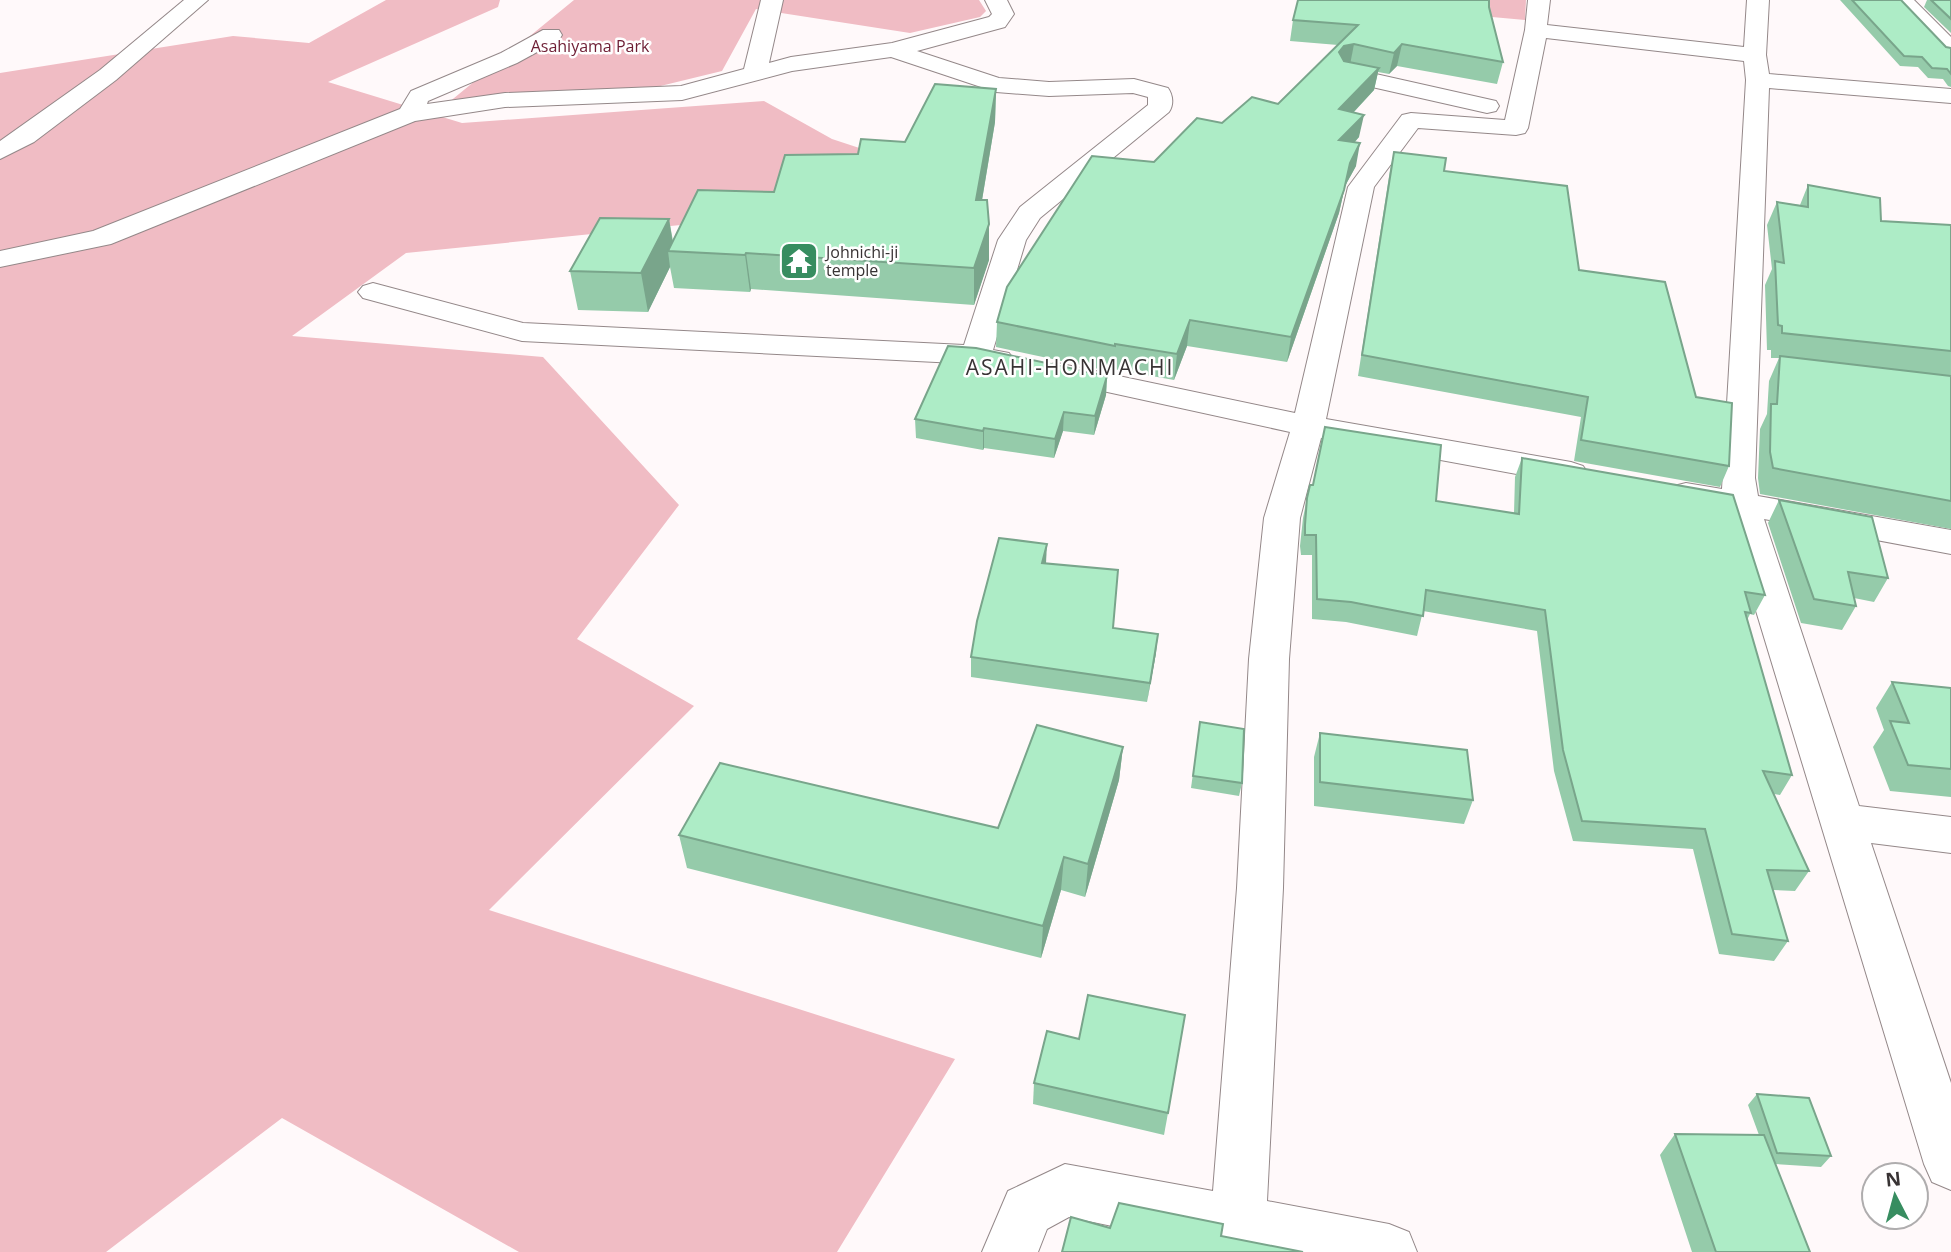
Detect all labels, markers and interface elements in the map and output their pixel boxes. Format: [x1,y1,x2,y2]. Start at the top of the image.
park label: Asahiyama Park [531,35,650,57]
temple icon: Johnichi-ji temple [778,240,820,282]
place label: Johnichi-ji temple [824,241,898,281]
district label: ASAHI-HONMACHI [966,353,1174,381]
north arrow [1860,1161,1930,1231]
text: N [1884,1165,1902,1193]

